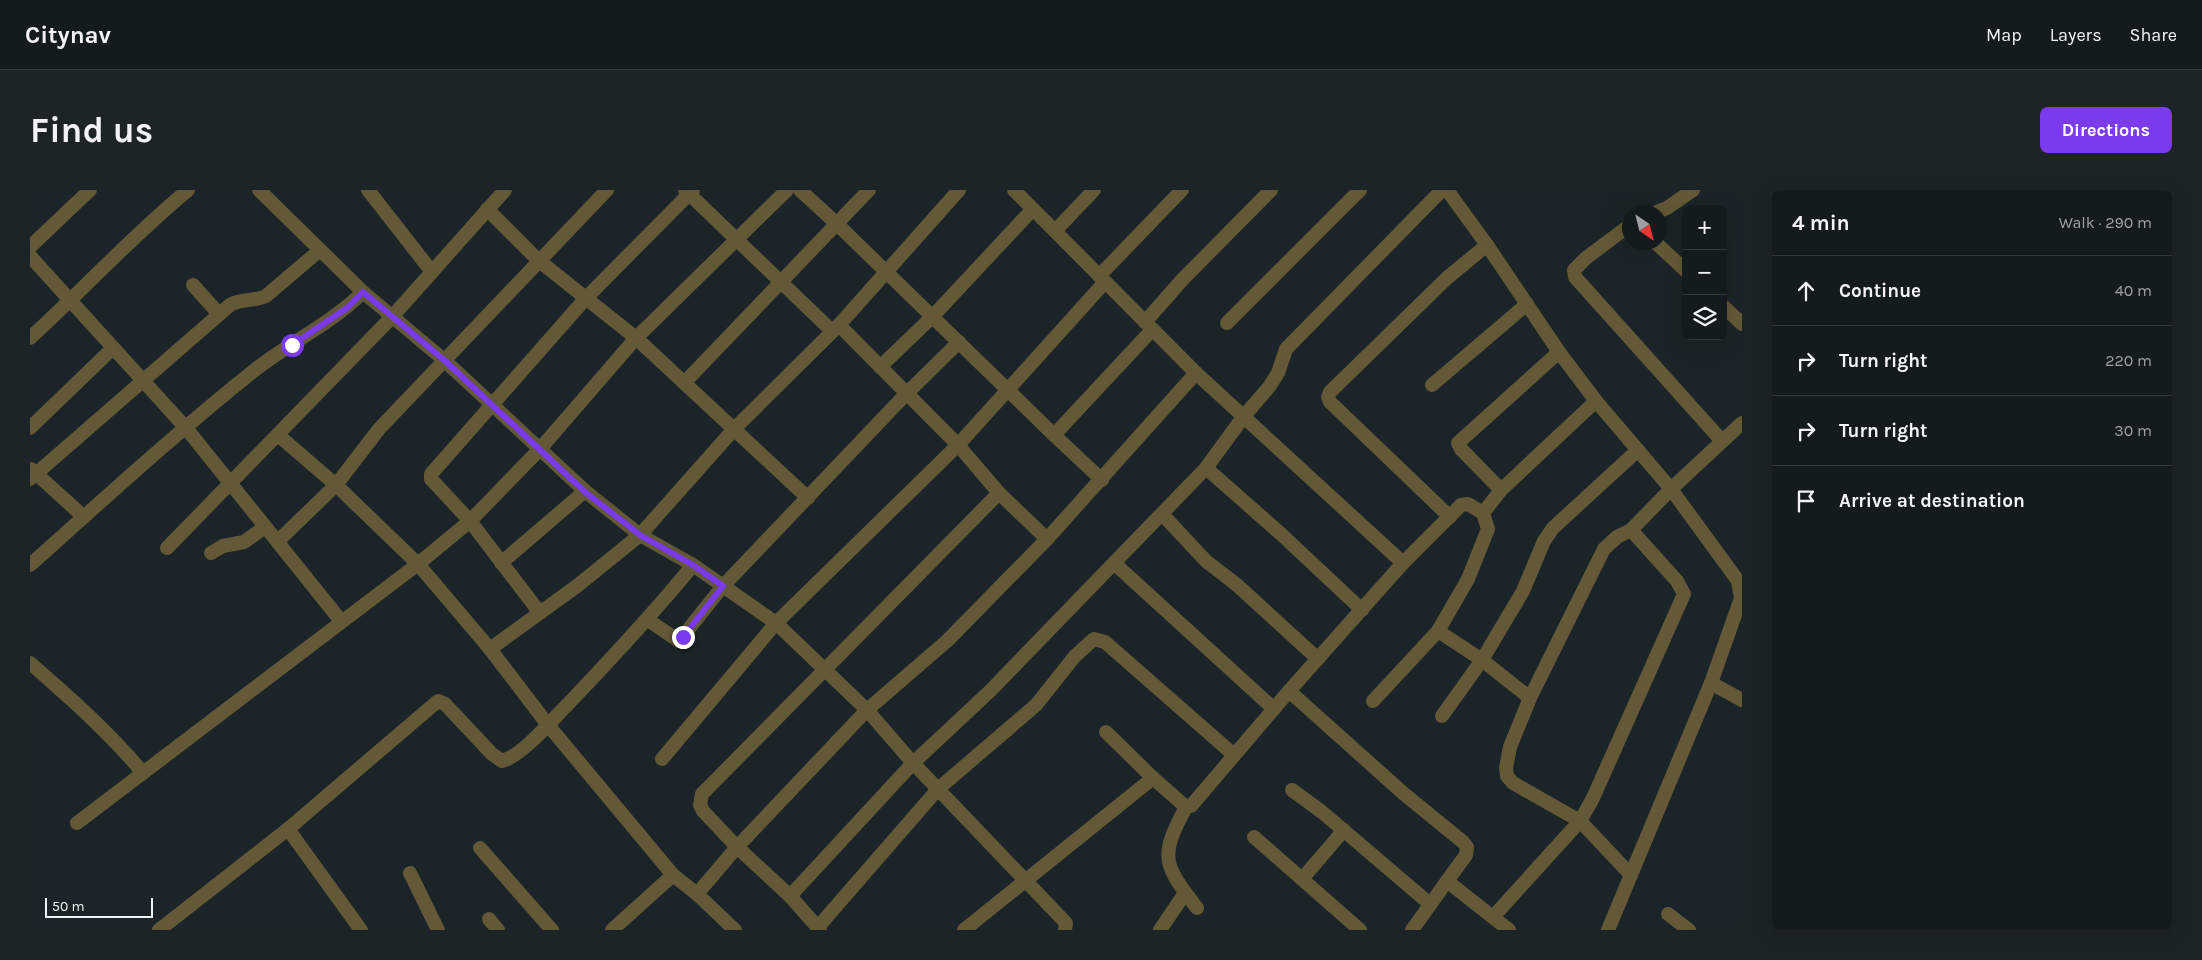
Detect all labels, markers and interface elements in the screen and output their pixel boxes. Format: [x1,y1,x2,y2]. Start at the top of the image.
text: Citynav [25,21,111,49]
text: Map [1986,24,2022,46]
text: Layers [2050,24,2102,46]
text: Share [2130,24,2177,46]
button: Directions [2040,107,2172,153]
text: Find us [30,110,153,151]
north arrow [1622,205,1667,250]
map controls [1682,205,1727,340]
button: + [1682,205,1727,250]
text: 4 min [1792,211,1850,235]
text: Walk · 290 m [2059,213,2152,232]
button: − [1682,250,1727,295]
icon: ahead [1792,277,1820,305]
text: Continue [1839,280,1921,302]
text: 40 m [2115,281,2152,300]
button: layers [1682,295,1727,340]
route start [281,334,304,357]
icon: right [1792,347,1820,375]
text: Turn right [1839,350,1928,372]
text: 220 m [2105,351,2152,370]
icon: right [1792,417,1820,445]
text: Turn right [1839,420,1928,442]
text: 30 m [2114,421,2152,440]
icon: arrive [1792,487,1820,515]
text: Arrive at destination [1839,490,2025,512]
route end [672,626,695,649]
scale bar [45,895,152,918]
text: 50 m [52,898,85,915]

